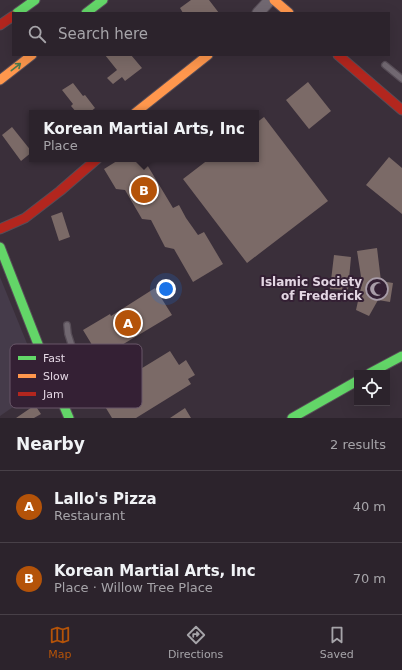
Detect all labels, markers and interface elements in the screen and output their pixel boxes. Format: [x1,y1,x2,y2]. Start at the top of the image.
search box [12,12,390,56]
icon: search [26,23,48,45]
text: Search here [58,25,148,43]
one-way arrow [11,63,22,72]
popup [29,110,259,162]
text: Korean Martial Arts, Inc [43,120,245,138]
text: Place [43,138,78,153]
pin: B [131,175,157,205]
place label: Islamic Society of Frederick [260,275,363,303]
mosque icon: Islamic Society of Frederick [364,276,390,302]
your location [156,279,176,299]
pin: A [115,308,141,338]
legend [10,344,142,408]
text: Fast [43,352,66,365]
text: Slow [43,370,69,383]
map controls [354,370,390,406]
button: locate [354,370,390,406]
text: Jam [42,388,64,401]
text: Nearby [16,434,85,454]
text: 2 results [330,437,386,452]
text: Lallo's Pizza [54,490,157,508]
text: A [24,499,34,514]
text: 40 m [353,499,386,514]
text: Restaurant [54,508,125,523]
text: Korean Martial Arts, Inc [54,562,256,580]
text: B [24,571,34,586]
text: 70 m [353,571,386,586]
text: Place · Willow Tree Place [54,580,213,595]
tab: Map [48,624,71,661]
tab: Directions [168,624,223,661]
tab: Saved [320,624,354,661]

